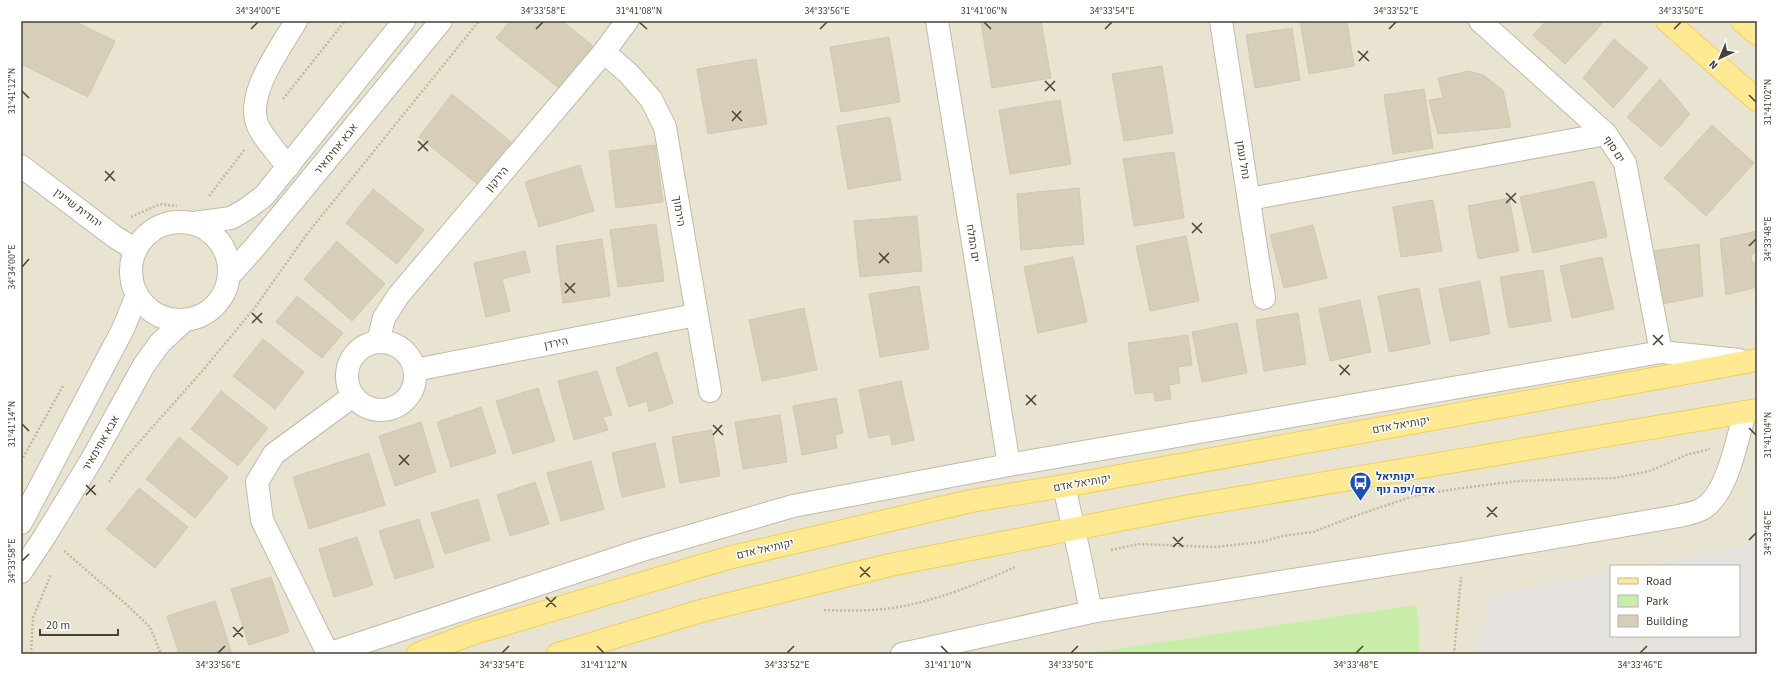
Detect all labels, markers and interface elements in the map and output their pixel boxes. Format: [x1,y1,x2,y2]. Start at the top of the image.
text: 34°34'00"E [235,4,281,18]
text: 34°33'58"E [520,4,566,18]
text: 31°41'08"N [616,4,662,18]
text: 34°33'56"E [804,4,850,18]
text: 31°41'06"N [961,4,1007,18]
text: 34°33'54"E [1089,4,1135,18]
text: 34°33'52"E [1373,4,1419,18]
text: 34°33'50"E [1658,4,1704,18]
north arrow [1700,38,1740,78]
text: N [1706,57,1721,73]
text: 31°41'12"N [5,68,19,114]
text: 31°41'02"N [1761,79,1775,125]
street label: אבא אחימאיר [311,120,361,178]
street label: ים סוף [1600,133,1628,165]
street label: נחל נעמן [1233,140,1253,180]
street label: הירקון [482,163,512,195]
street label: יהודית שיינין [51,185,105,231]
street label: הירמוך [669,195,689,227]
text: 34°33'48"E [1761,216,1775,262]
street label: ים המלח [963,223,983,263]
text: 34°34'00"E [5,244,19,290]
street label: הירדן [543,333,569,353]
text: 31°41'14"N [5,401,19,447]
street label: אבא אחימאיר [79,412,123,474]
text: 31°41'04"N [1761,412,1775,458]
street label: יקותיאל אדם [1371,413,1431,437]
bus stop icon: יקותיאל אדם/יפה נוף [1348,469,1374,502]
place label: יקותיאל אדם/יפה נוף [1376,469,1435,497]
street label: יקותיאל אדם [1052,471,1112,495]
text: 34°33'46"E [1761,510,1775,556]
street label: יקותיאל אדם [735,535,795,563]
text: 34°33'58"E [5,538,19,584]
legend [1610,565,1740,637]
text: Road [1646,573,1672,590]
text: Park [1646,593,1668,610]
scale bar [40,611,118,637]
text: Building [1646,613,1688,630]
text: 20 m [46,617,70,634]
text: 34°33'56"E [195,658,241,672]
text: 34°33'54"E [479,658,525,672]
text: 31°41'12"N [581,658,627,672]
text: 34°33'52"E [764,658,810,672]
text: 31°41'10"N [925,658,971,672]
text: 34°33'50"E [1048,658,1094,672]
text: 34°33'48"E [1333,658,1379,672]
text: 34°33'46"E [1617,658,1663,672]

